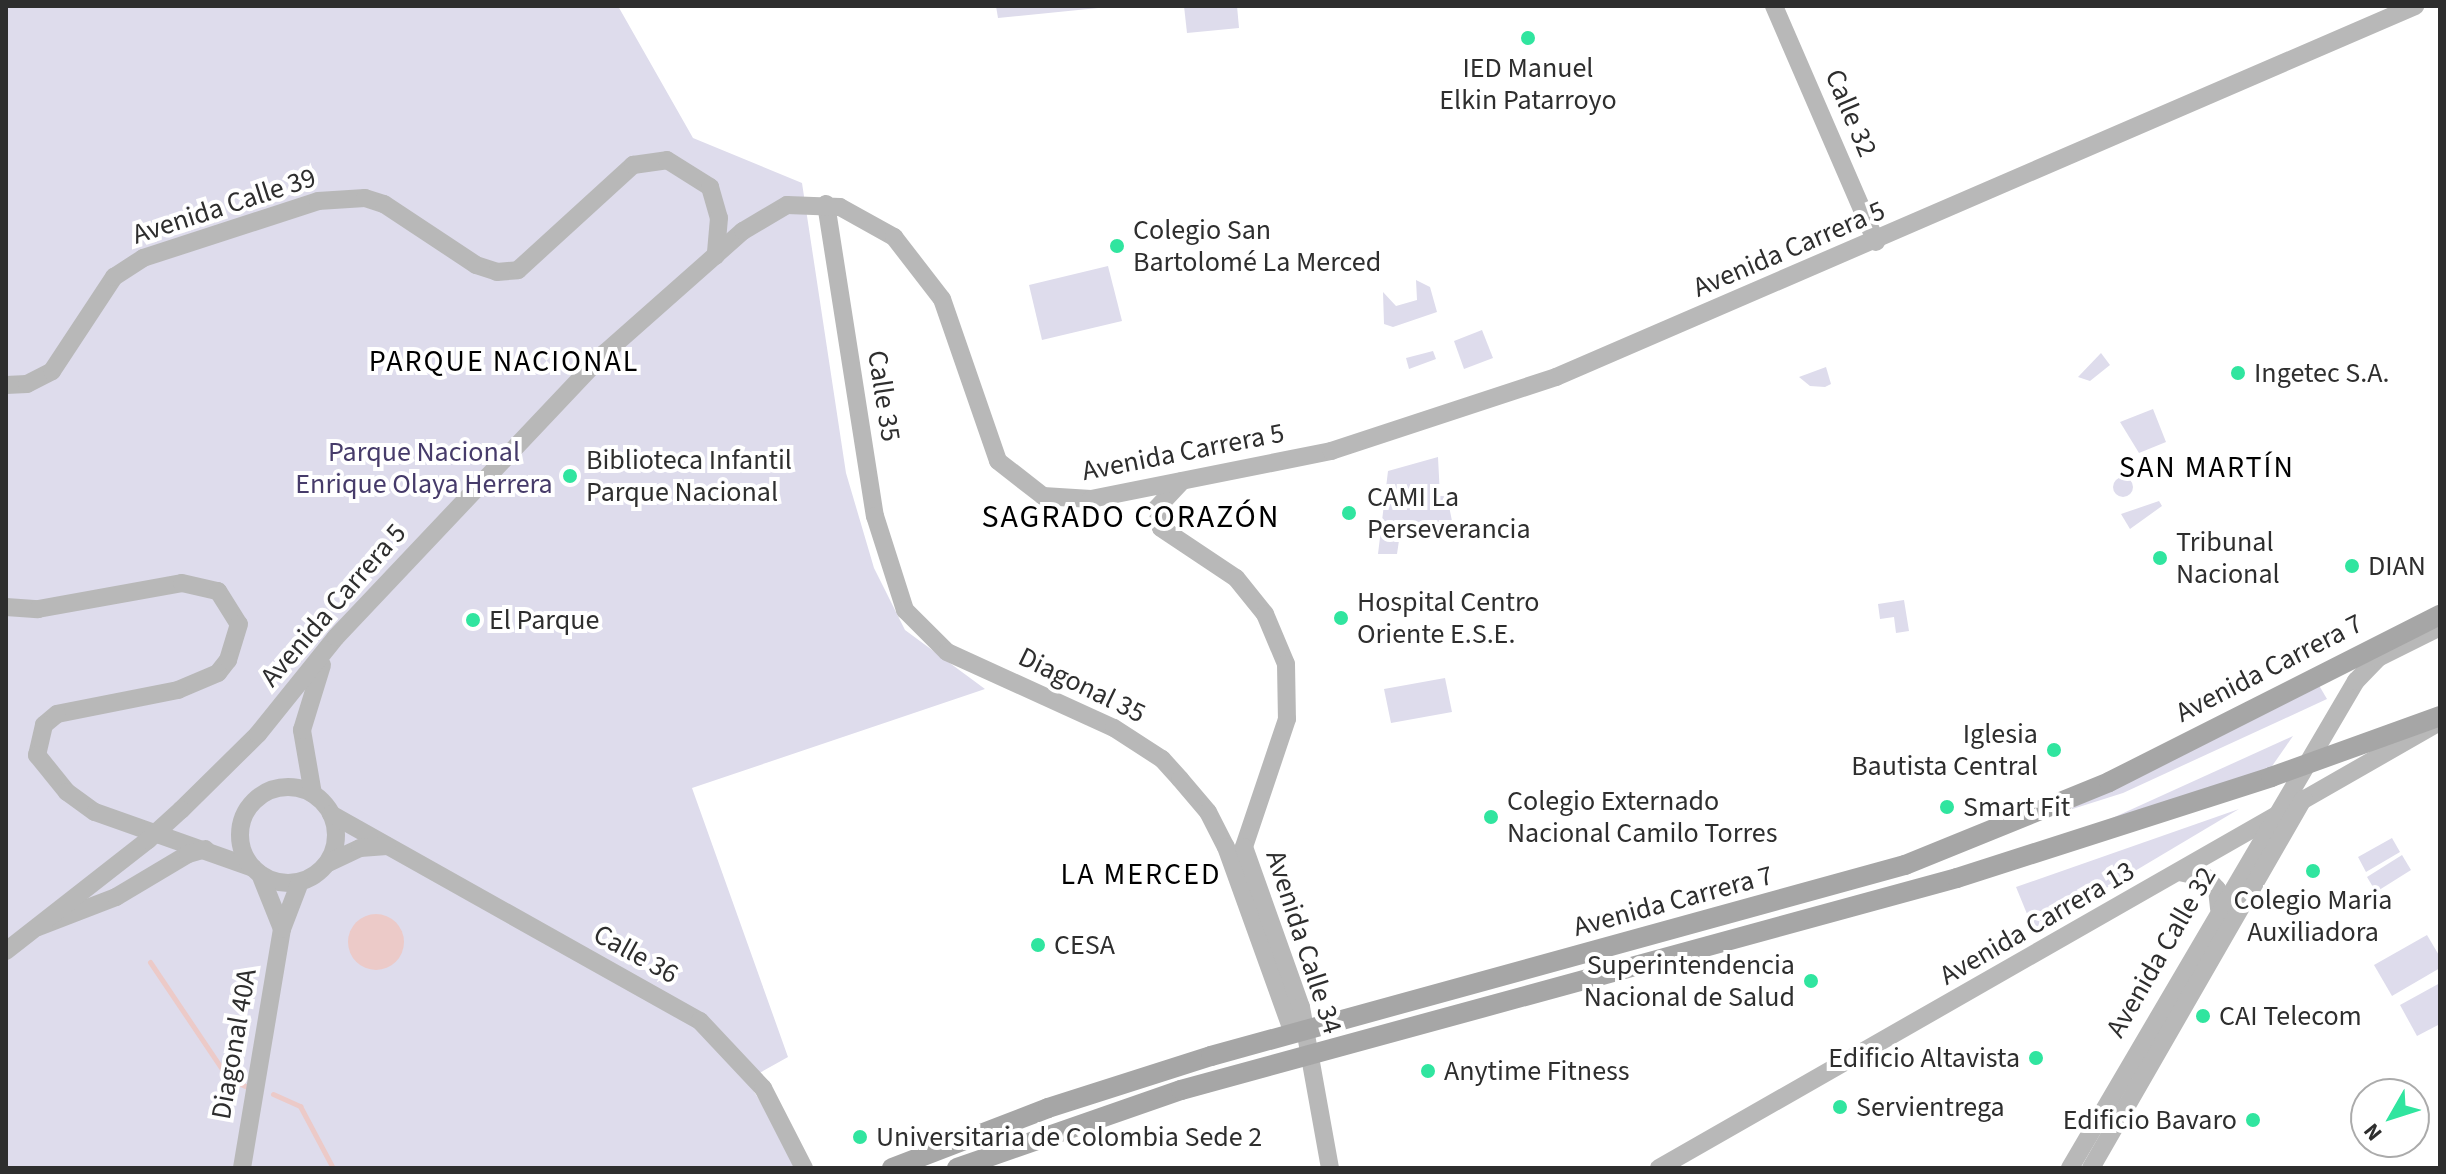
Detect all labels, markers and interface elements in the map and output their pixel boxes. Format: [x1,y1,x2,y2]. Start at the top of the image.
marker: IED Manuel Elkin Patarroyo [1519,29,1537,47]
place label: IED Manuel Elkin Patarroyo [1439,51,1617,117]
street label: Calle 32 [1818,64,1884,162]
street label: Avenida Calle 39 [128,161,320,251]
street label: Avenida Carrera 5 [1688,193,1890,305]
place label: Colegio San Bartolomé La Merced [1133,213,1381,279]
marker: Colegio San Bartolomé La Merced [1108,237,1126,255]
district label: PARQUE NACIONAL [369,344,639,380]
street label: Calle 35 [860,348,908,444]
place label: Ingetec S.A. [2254,356,2389,390]
marker: Ingetec S.A. [2229,364,2247,382]
street label: Avenida Carrera 5 [1079,416,1287,488]
park label: Parque Nacional Enrique Olaya Herrera [295,435,553,501]
place label: Biblioteca Infantil Parque Nacional [586,443,792,509]
district label: SAN MARTÍN [2119,450,2295,486]
marker: Biblioteca Infantil Parque Nacional [561,467,579,485]
place label: CAMI La Perseverancia [1367,480,1531,546]
district label: SAGRADO CORAZÓN [981,498,1281,536]
marker: CAMI La Perseverancia [1338,502,1360,524]
street label: Avenida Carrera 5 [253,517,413,693]
place label: Tribunal Nacional [2176,525,2280,591]
marker: Tribunal Nacional [2151,549,2169,567]
place label: DIAN [2368,549,2426,583]
marker: DIAN [2343,557,2361,575]
place label: Hospital Centro Oriente E.S.E. [1357,585,1540,651]
place label: El Parque [489,603,599,637]
street label: Avenida Carrera 7 [2170,606,2368,730]
marker: Hospital Centro Oriente E.S.E. [1332,609,1350,627]
marker: El Parque [464,611,482,629]
street label: Diagonal 35 [1013,640,1151,730]
place label: Iglesia Bautista Central [1851,717,2038,783]
marker: Iglesia Bautista Central [2045,741,2063,759]
place label: Colegio Externado Nacional Camilo Torres [1507,784,1777,850]
place label: Smart Fit [1963,790,2070,824]
marker: Smart Fit [1938,798,1956,816]
marker: Colegio Externado Nacional Camilo Torres [1482,808,1500,826]
street label: Avenida Calle 34 [1259,846,1349,1038]
street label: Avenida Carrera 13 [1934,854,2140,992]
district label: LA MERCED [1060,857,1222,893]
street label: Avenida Carrera 7 [1570,858,1776,944]
street label: Avenida Calle 32 [2099,861,2223,1043]
marker: Colegio Maria Auxiliadora [2304,862,2322,880]
place label: Colegio Maria Auxiliadora [2234,883,2392,949]
street label: Calle 36 [588,917,684,991]
place label: CESA [1054,928,1115,962]
marker: CESA [1029,936,1047,954]
place label: Superintendencia Nacional de Salud [1584,948,1795,1014]
street label: Diagonal 40A [204,966,264,1122]
marker: Superintendencia Nacional de Salud [1802,972,1820,990]
place label: CAI Telecom [2219,999,2362,1033]
marker: CAI Telecom [2194,1007,2212,1025]
place label: Edificio Altavista [1828,1041,2020,1075]
marker: Edificio Altavista [2027,1049,2045,1067]
place label: Anytime Fitness [1444,1054,1629,1088]
marker: Anytime Fitness [1419,1062,1437,1080]
north arrow [2350,1078,2430,1158]
place label: Servientrega [1856,1090,2005,1124]
marker: Servientrega [1831,1098,1849,1116]
place label: Edificio Bavaro [2063,1103,2237,1137]
marker: Edificio Bavaro [2244,1111,2262,1129]
text: N [2356,1116,2390,1148]
place label: Universitaria de Colombia Sede 2 [876,1120,1262,1154]
marker: Universitaria de Colombia Sede 2 [851,1128,869,1146]

